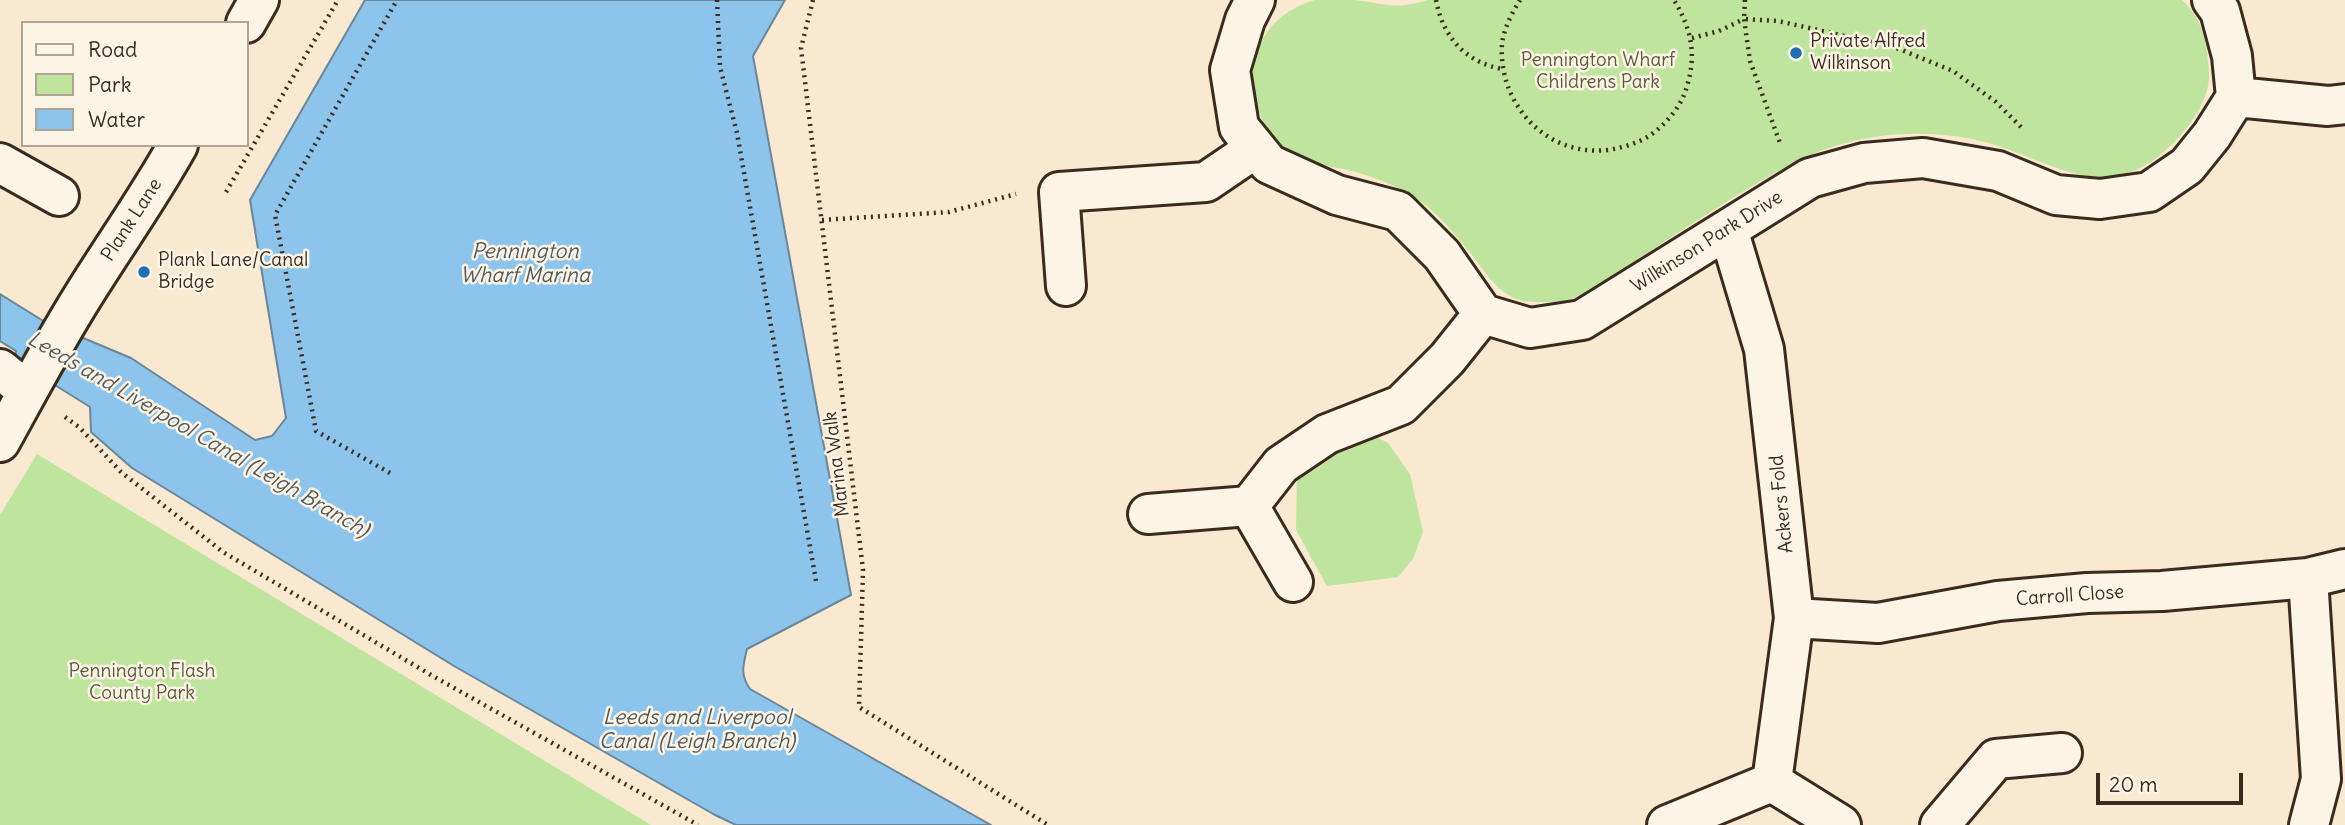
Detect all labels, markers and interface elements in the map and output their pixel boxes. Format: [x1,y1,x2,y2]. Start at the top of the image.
legend [21,21,248,147]
place label: Private Alfred Wilkinson [1810,31,1926,75]
text: Road [88,36,137,63]
marker: Private Alfred Wilkinson [1788,45,1804,61]
park label: Pennington Wharf Childrens Park [1521,50,1675,94]
text: Park [88,71,131,98]
text: Water [88,106,145,133]
street label: Plank Lane [97,174,167,266]
street label: Wilkinson Park Drive [1627,186,1787,298]
water label: Pennington Wharf Marina [460,239,590,289]
place label: Plank Lane/Canal Bridge [158,250,308,294]
marker: Plank Lane/Canal Bridge [136,264,152,280]
water label: Leeds and Liverpool Canal (Leigh Branch) [23,327,373,543]
street label: Marina Walk [819,410,855,518]
street label: Ackers Fold [1766,454,1798,554]
street label: Carroll Close [2015,581,2125,611]
park label: Pennington Flash County Park [69,661,215,705]
water label: Leeds and Liverpool Canal (Leigh Branch) [599,705,795,755]
scale bar [2100,758,2247,802]
text: 20 m [2109,771,2158,798]

